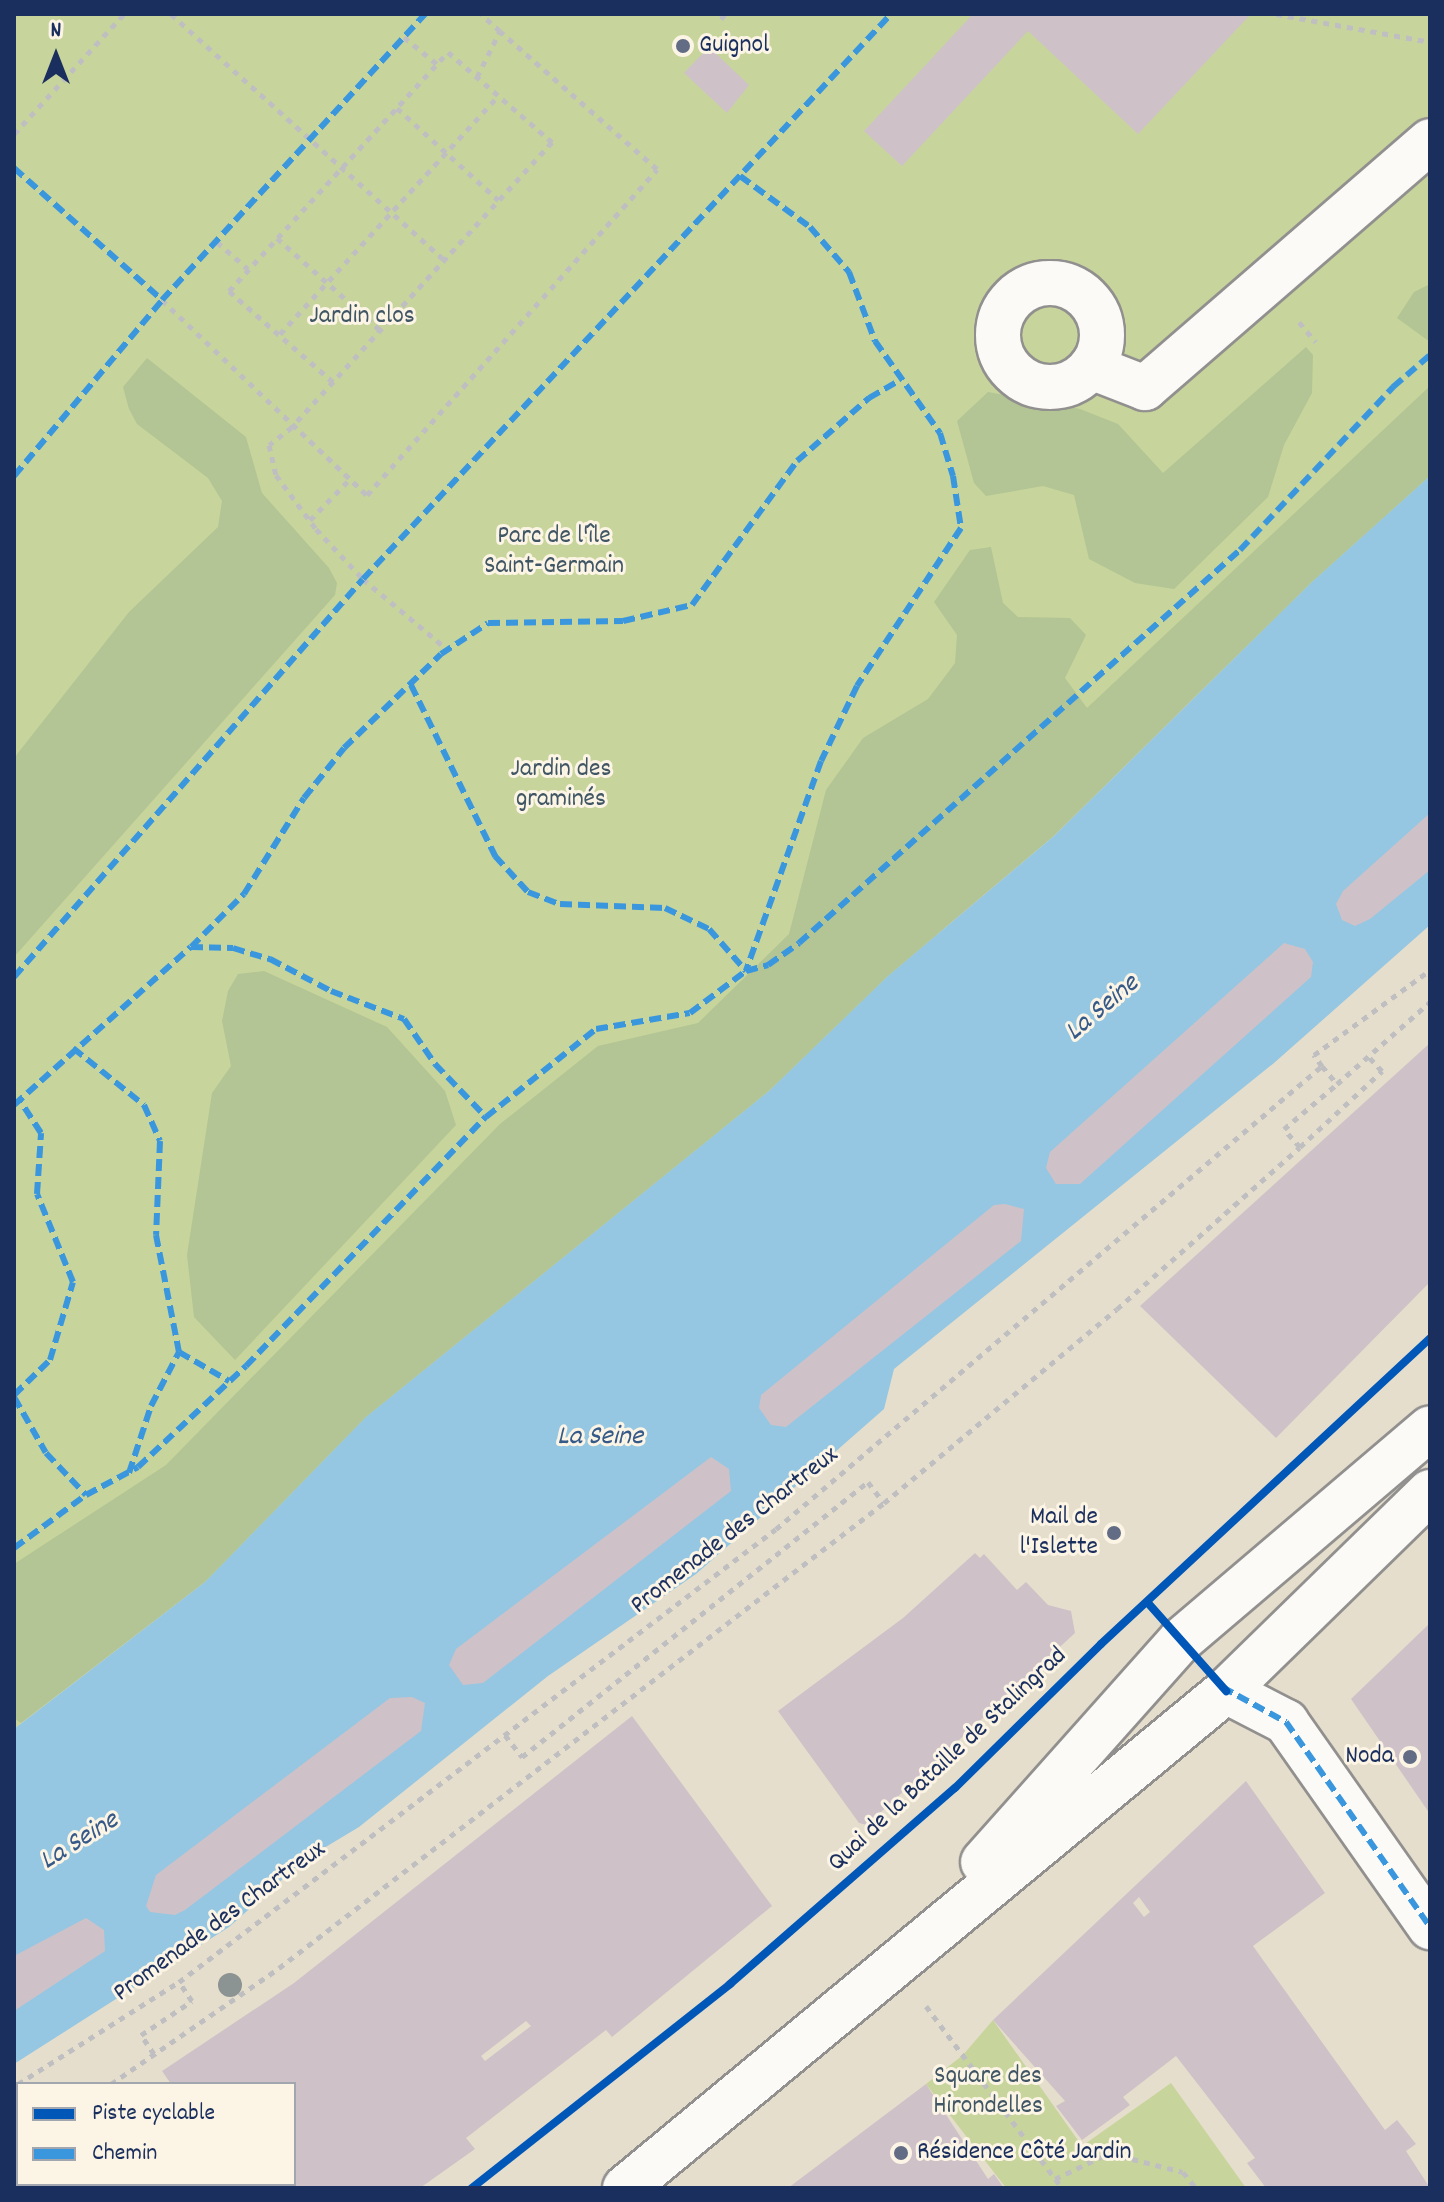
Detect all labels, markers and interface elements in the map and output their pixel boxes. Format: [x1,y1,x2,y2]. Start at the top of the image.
north arrow [16,16,96,96]
text: N [51,16,61,47]
place label: Guignol [699,30,769,62]
marker: Guignol [674,37,692,55]
park label: Jardin clos [309,301,415,333]
park label: Parc de l'île Saint-Germain [484,521,624,582]
park label: Jardin des graminés [511,754,611,816]
water label: La Seine [1059,968,1147,1050]
water label: La Seine [557,1421,643,1455]
street label: Promenade des Chartreux [625,1440,845,1622]
place label: Mail de l'Islette [1019,1502,1098,1564]
marker: Mail de l'Islette [1105,1524,1123,1542]
street label: Quai de la Bataille de Stalingrad [822,1641,1074,1879]
place label: Noda [1345,1741,1394,1773]
marker: Noda [1401,1748,1419,1766]
water label: La Seine [35,1805,125,1879]
street label: Promenade des Chartreux [108,1835,332,2009]
park label: Square des Hirondelles [933,2061,1043,2122]
legend [16,2082,296,2186]
text: Piste cyclable [92,2097,215,2131]
text: Chemin [92,2137,157,2171]
place label: Résidence Côté Jardin [917,2137,1131,2169]
marker: Résidence Côté Jardin [892,2144,910,2162]

